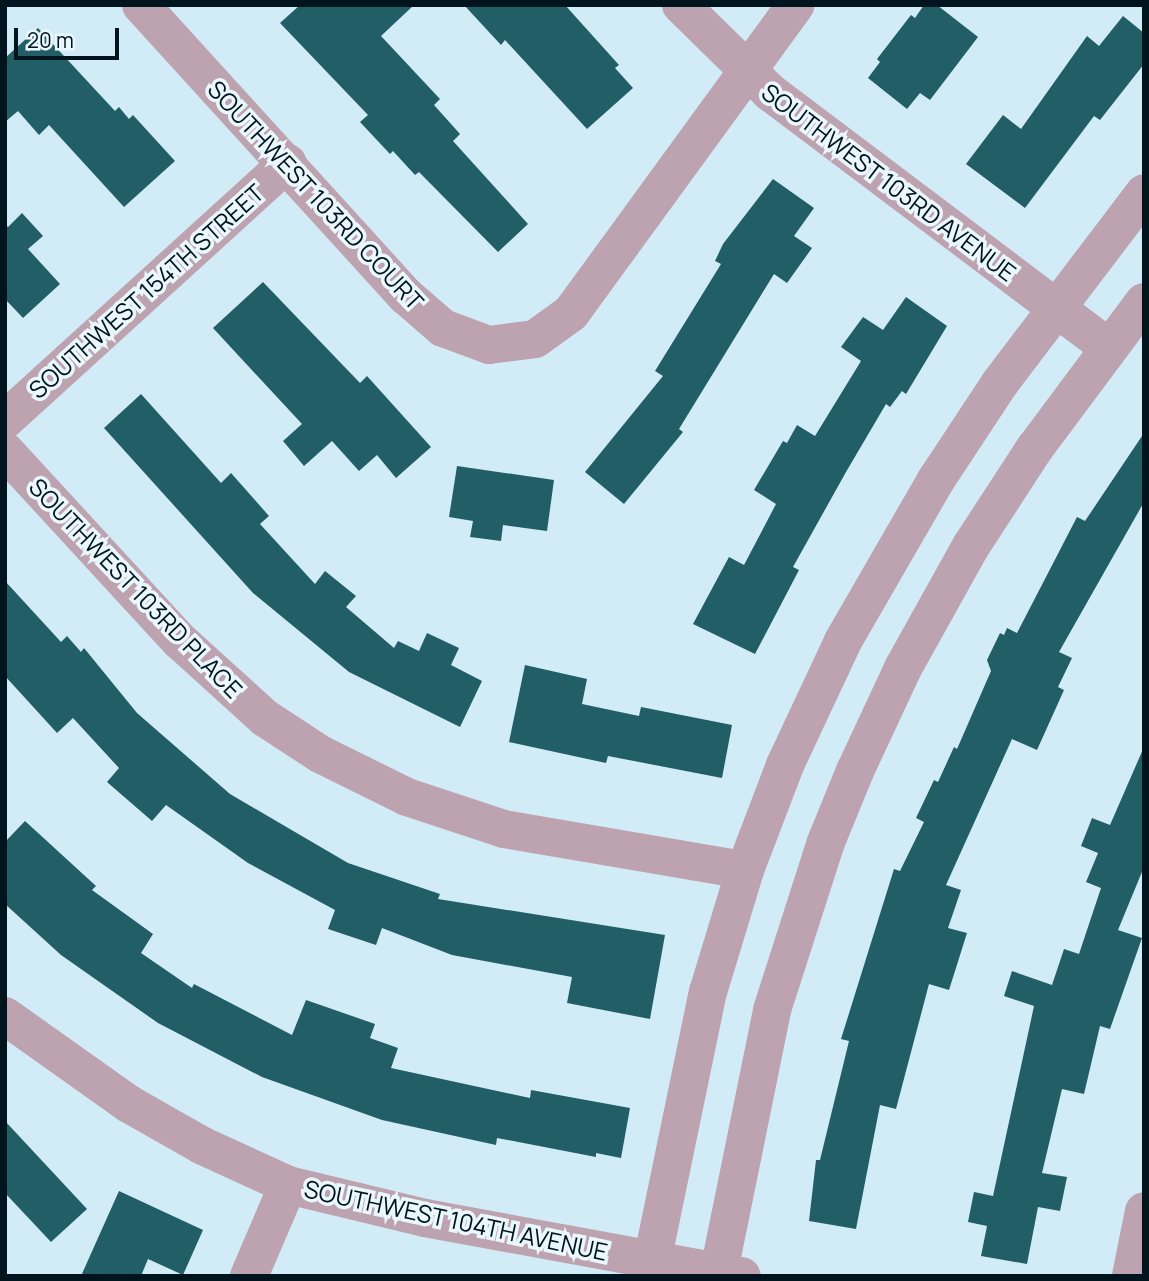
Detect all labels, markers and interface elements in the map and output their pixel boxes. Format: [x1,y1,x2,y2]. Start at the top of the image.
scale bar [18,14,122,58]
text: 20 m [27,26,74,54]
street label: SOUTHWEST 103RD COURT [202,74,430,316]
street label: SOUTHWEST 103RD AVENUE [756,77,1022,287]
street label: SOUTHWEST 154TH STREET [22,178,270,404]
street label: SOUTHWEST 103RD PLACE [23,472,249,704]
street label: SOUTHWEST 104TH AVENUE [301,1174,611,1266]

